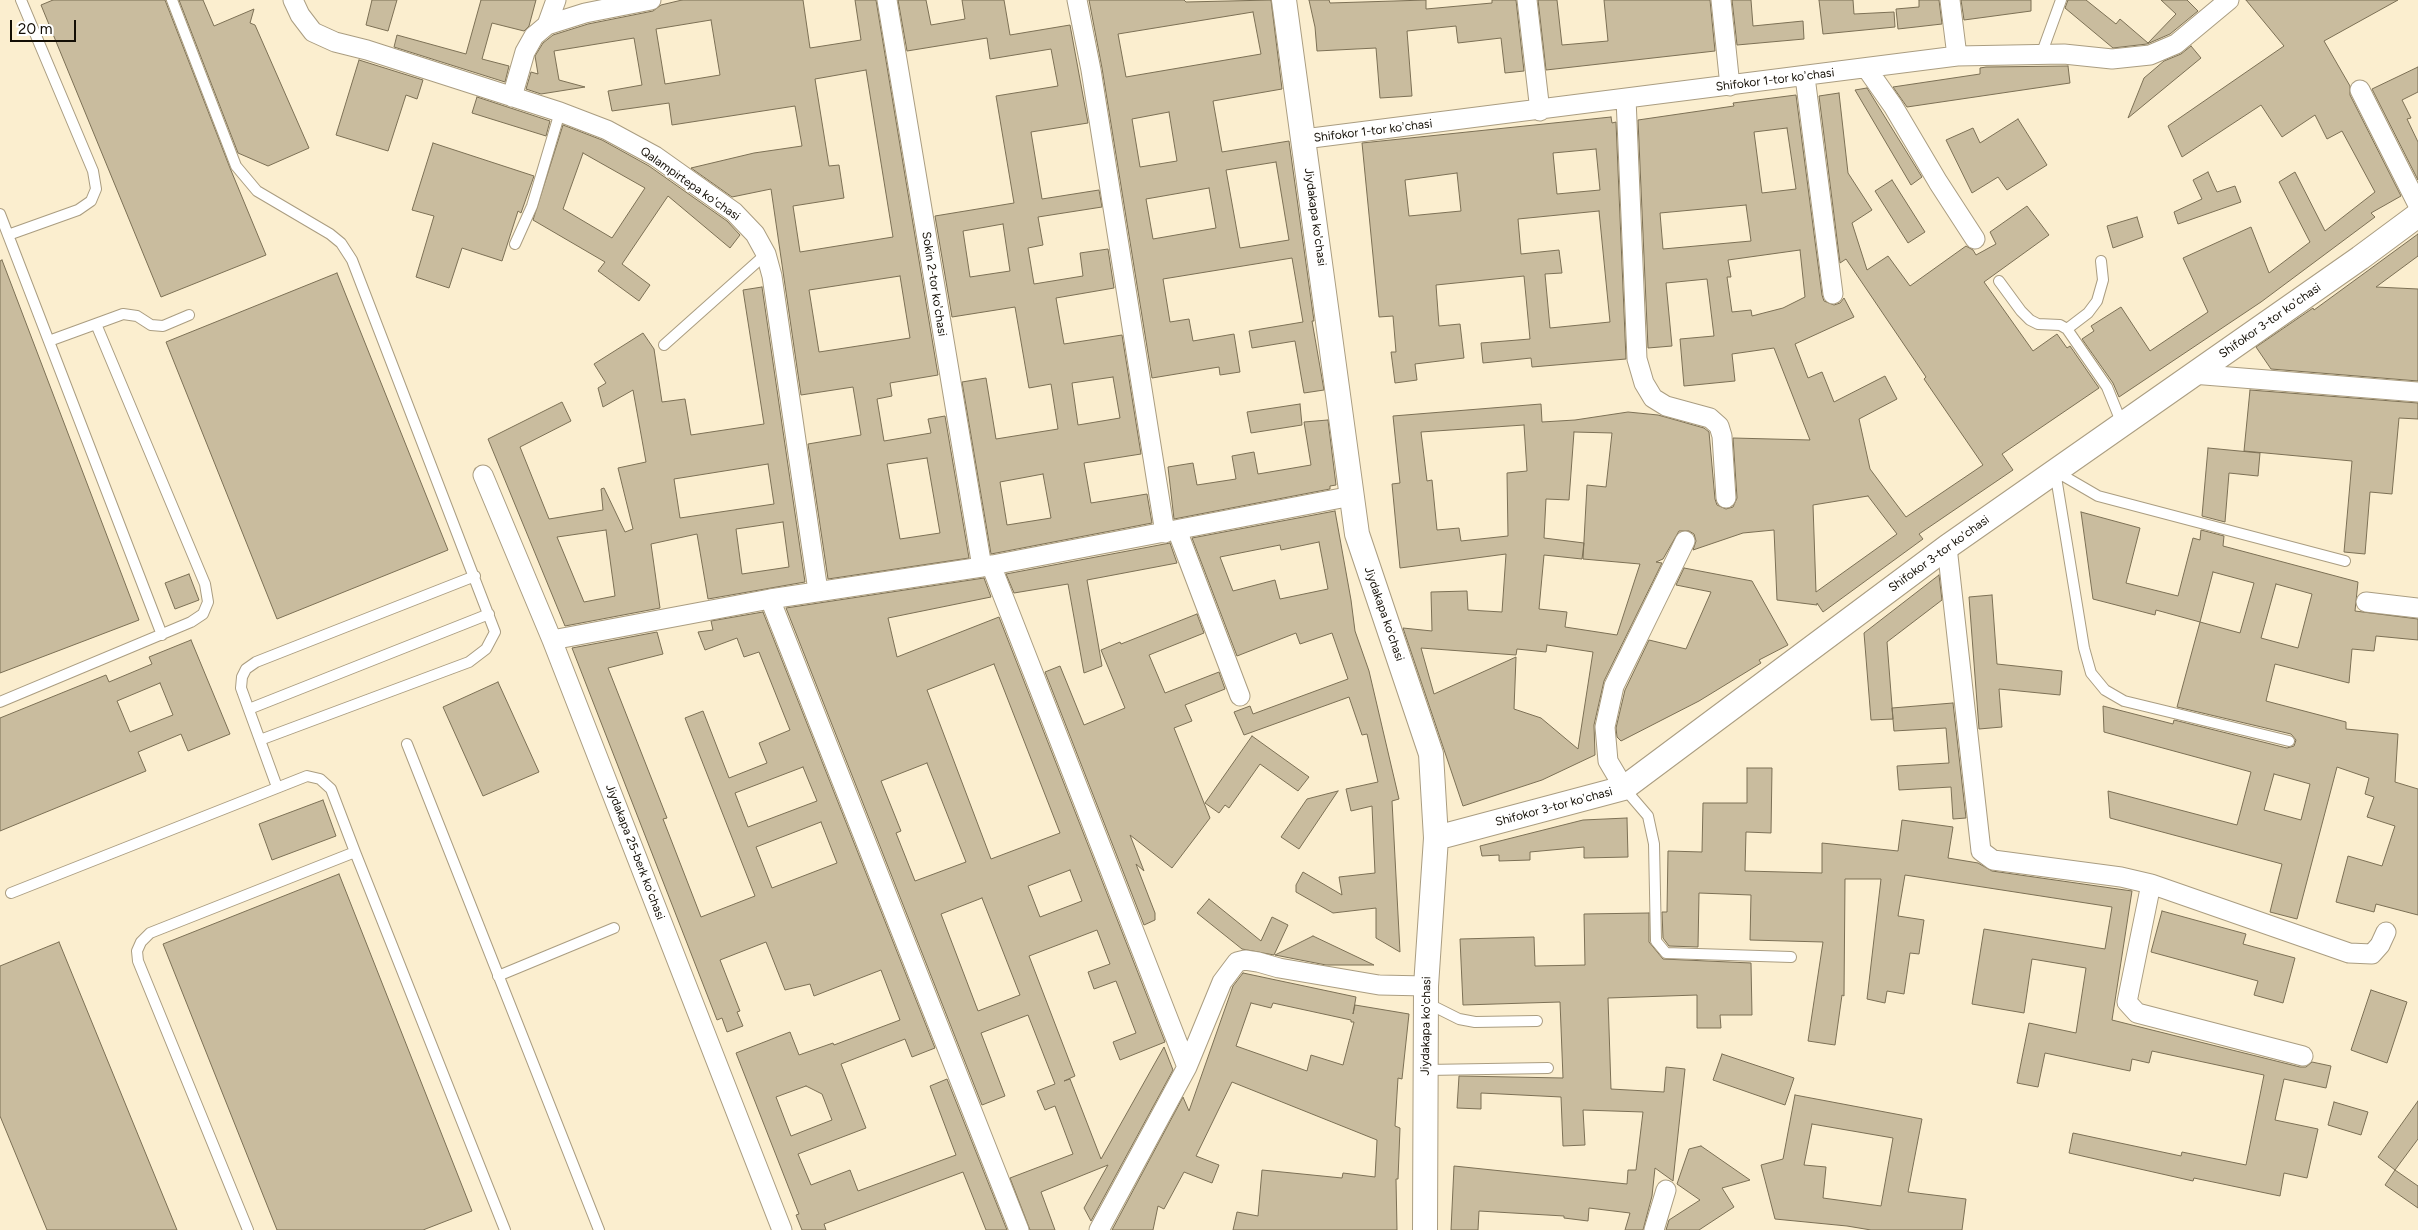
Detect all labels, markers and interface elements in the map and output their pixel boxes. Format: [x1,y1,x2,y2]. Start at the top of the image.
scale bar [12,10,79,42]
text: 20 m [18,20,52,38]
street label: Shifokor 1-tor koʼchasi [1715,66,1835,94]
street label: Shifokor 1-tor koʼchasi [1313,117,1433,145]
street label: Qalampirtepa koʻchasi [637,144,743,224]
street label: Jiydakapa ko'chasi [1301,167,1329,267]
street label: Sokin 2-tor koʼchasi [919,231,949,337]
street label: Shifokor 3-tor koʼchasi [2216,280,2324,362]
street label: Shifokor 3-tor koʼchasi [1886,513,1992,595]
street label: Jiydakapa ko'chasi [1361,565,1407,663]
street label: Jiydakapa 25-berk koʼchasi [602,782,668,922]
street label: Shifokor 3-tor koʼchasi [1494,784,1614,830]
street label: Jiydakapa ko'chasi [1418,976,1434,1076]

